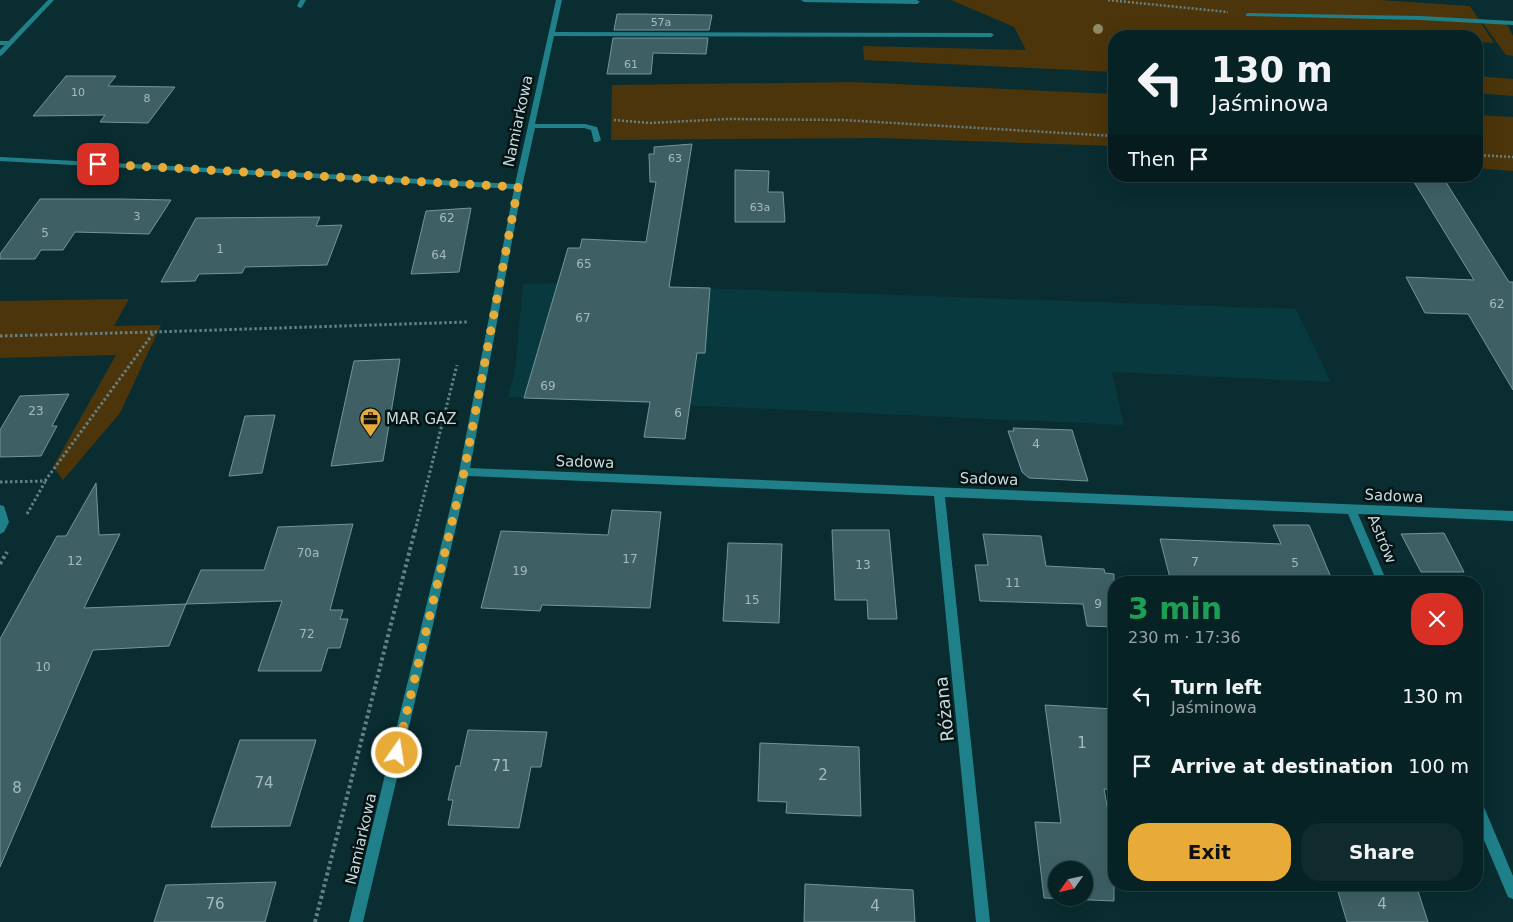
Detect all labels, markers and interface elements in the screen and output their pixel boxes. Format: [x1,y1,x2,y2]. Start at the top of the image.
house number: 57a [651,16,671,29]
icon: left [1128,50,1193,115]
text: 130 m [1211,50,1333,90]
house number: 61 [624,58,638,71]
street label: Namiarkowa [499,73,537,169]
house number: 10 [71,86,85,99]
text: Jaśminowa [1211,91,1329,116]
house number: 8 [144,92,151,105]
pin [77,143,119,185]
icon: arrive [1185,145,1213,173]
text: Then [1128,148,1175,170]
icon: arrive [84,150,112,178]
house number: 63 [668,152,682,165]
house number: 63a [750,201,770,214]
house number: 3 [134,210,141,223]
house number: 62 [439,211,455,225]
house number: 5 [41,226,49,240]
house number: 1 [216,242,224,256]
house number: 64 [431,248,447,262]
house number: 65 [576,257,592,271]
house number: 62 [1489,297,1505,311]
house number: 67 [575,311,591,325]
house number: 69 [540,379,556,393]
house number: 23 [28,404,44,418]
house number: 6 [674,406,682,420]
office icon: MAR GAZ [358,407,382,438]
place label: MAR GAZ [386,410,457,428]
house number: 4 [1032,437,1040,451]
street label: Sadowa [555,452,615,472]
street label: Sadowa [959,469,1019,489]
street label: Sadowa [1364,485,1424,507]
street label: Astrów [1364,512,1400,566]
house number: 70a [297,546,319,560]
house number: 17 [622,552,638,566]
house number: 12 [67,554,83,568]
house number: 7 [1191,555,1199,569]
house number: 5 [1291,556,1299,570]
house number: 13 [855,558,871,572]
house number: 19 [512,564,528,578]
house number: 11 [1005,576,1021,590]
text: 3 min [1128,591,1222,626]
house number: 15 [744,593,760,607]
button: close [1411,593,1463,645]
house number: 9 [1094,597,1102,611]
house number: 72 [299,627,315,641]
text: 230 m · 17:36 [1128,628,1241,647]
house number: 10 [35,660,51,674]
street label: Różana [930,675,958,743]
text: Turn left [1171,676,1262,698]
icon: left [1128,682,1156,710]
text: 130 m [1402,685,1463,707]
text: Jaśminowa [1171,698,1257,717]
position arrow [370,726,422,778]
house number: 1 [1077,734,1087,752]
icon: arrive [1128,752,1156,780]
text: Arrive at destination [1171,755,1393,777]
text: 100 m [1408,755,1469,777]
house number: 71 [491,757,511,775]
house number: 2 [818,766,828,784]
house number: 74 [254,774,274,792]
house number: 8 [12,779,22,797]
street label: Namiarkowa [342,791,380,887]
button: Exit [1128,823,1291,881]
button: Share [1301,823,1463,881]
north arrow [1048,861,1092,906]
map controls [1048,861,1093,906]
house number: 76 [205,895,225,913]
house number: 4 [1377,895,1387,913]
house number: 4 [870,897,880,915]

